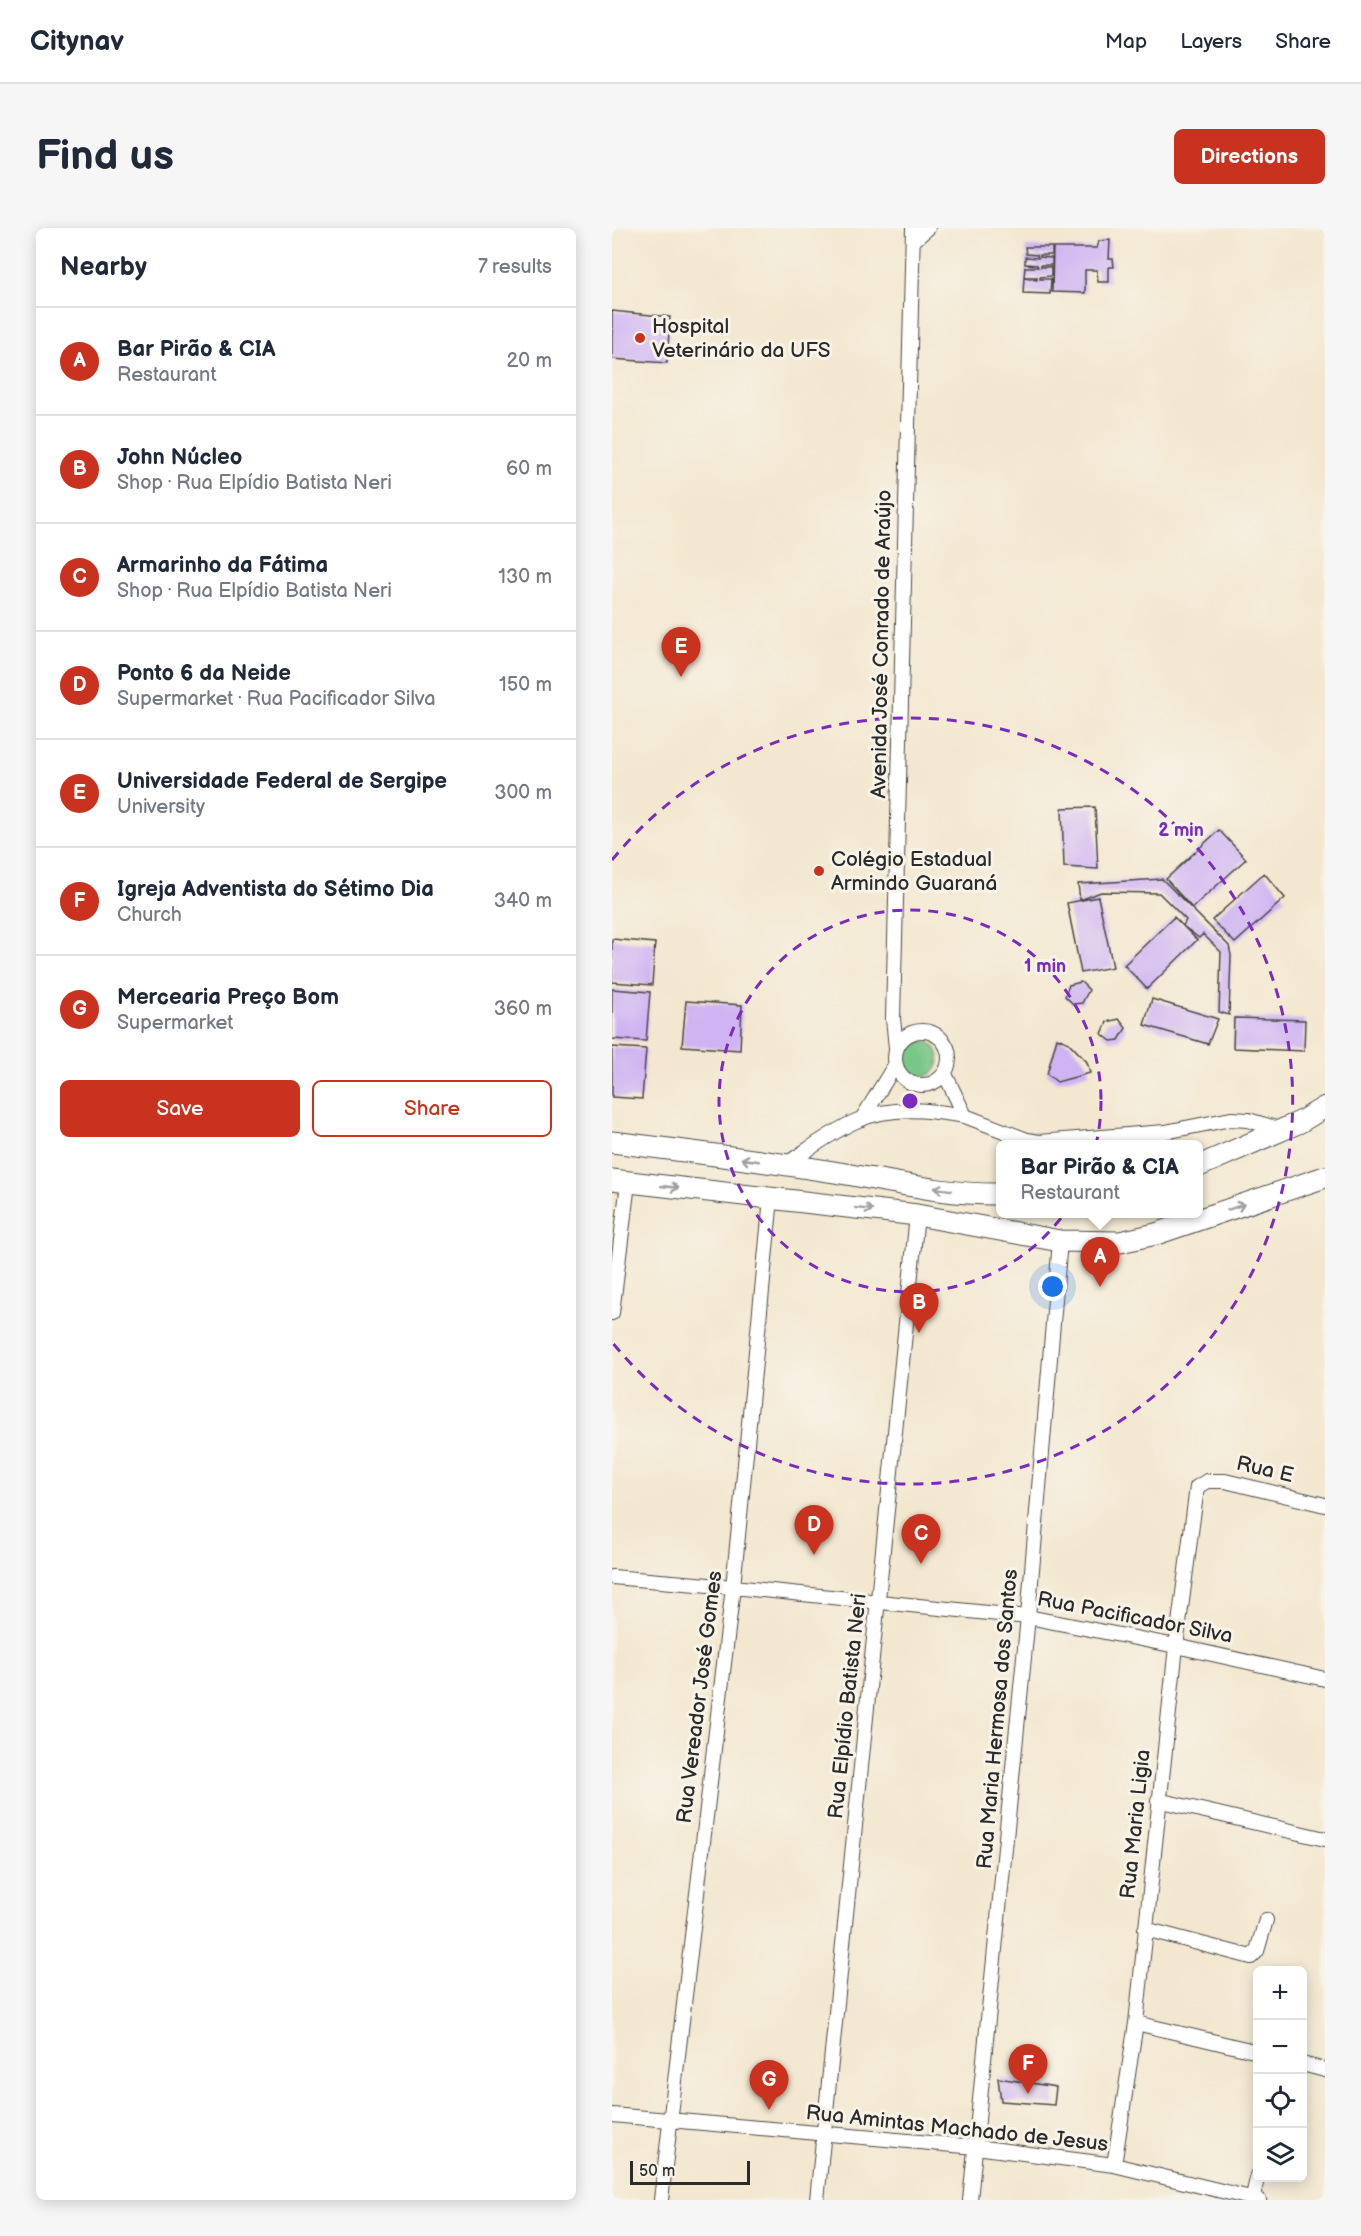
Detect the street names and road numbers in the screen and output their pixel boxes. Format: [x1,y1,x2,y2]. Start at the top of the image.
street label: Avenida José Conrado de Araújo [866,489,897,799]
street label: Rua E [1234,1451,1296,1488]
street label: Rua Maria Hermosa dos Santos [972,1568,1023,1870]
street label: Rua Vereador José Gomes [672,1569,727,1825]
street label: Rua Pacificador Silva [1035,1586,1235,1649]
street label: Rua Elpídio Batista Neri [823,1592,872,1820]
street label: Rua Maria Ligia [1115,1748,1156,1900]
street label: Rua Amintas Machado de Jesus [805,2100,1109,2157]

